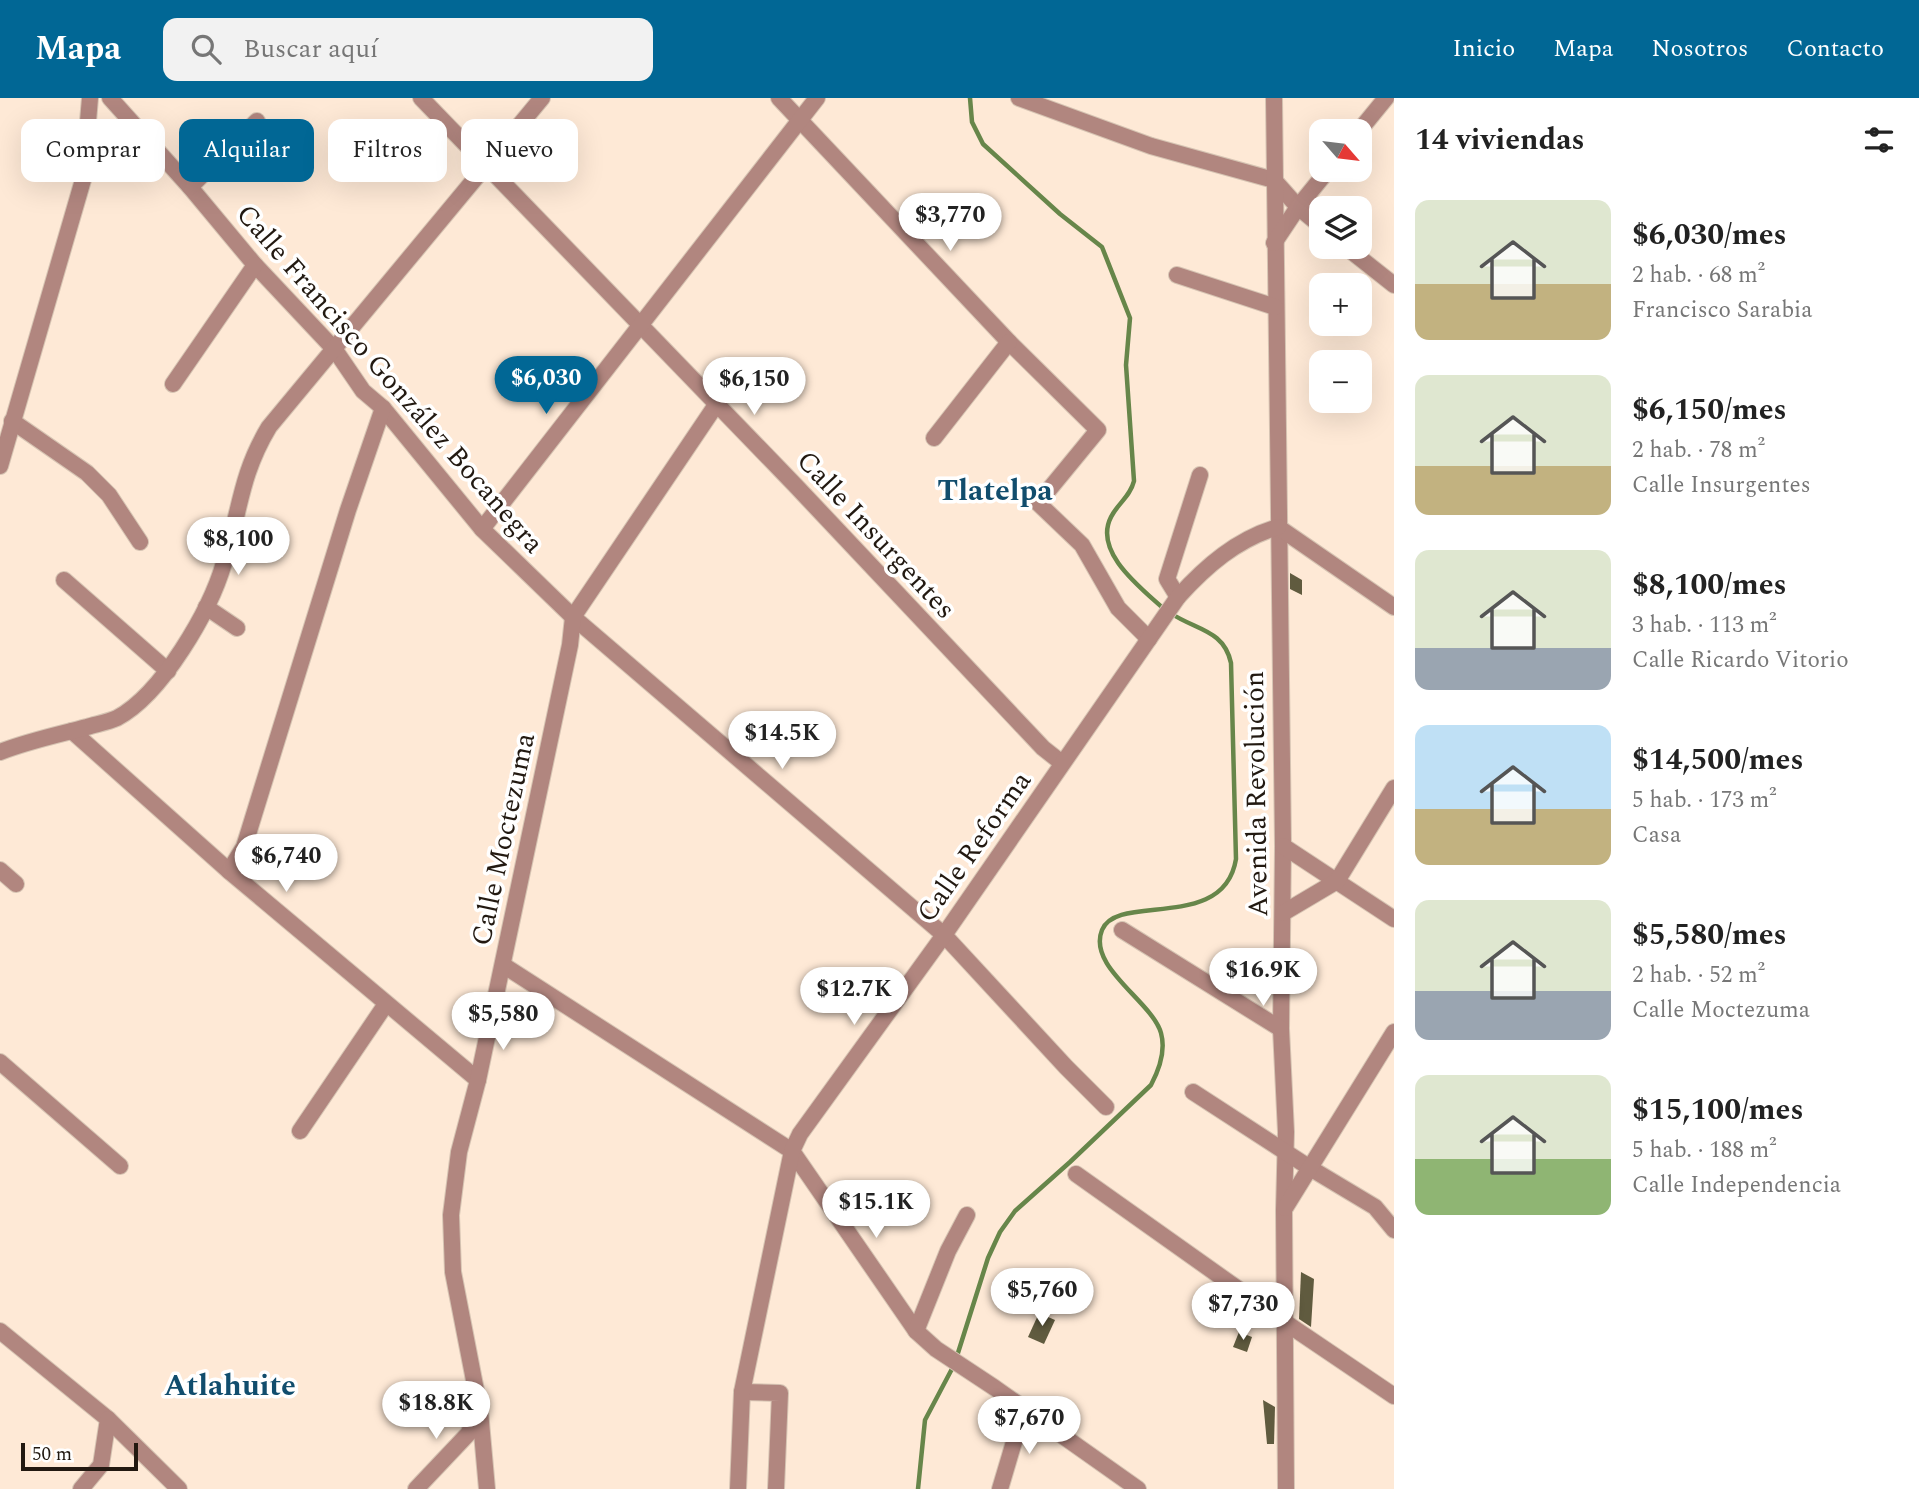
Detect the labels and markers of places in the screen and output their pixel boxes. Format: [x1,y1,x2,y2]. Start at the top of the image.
pin: $3,770 [893,194,1007,253]
pin: $6,030 [489,356,603,416]
pin: $6,150 [697,358,811,417]
pin: $8,100 [181,518,295,577]
pin: $14.5K [725,712,839,771]
pin: $6,740 [229,834,343,894]
pin: $16.9K [1206,948,1320,1008]
pin: $12.7K [797,968,911,1027]
pin: $5,580 [446,992,560,1052]
pin: $15.1K [819,1180,933,1240]
pin: $5,760 [985,1268,1099,1328]
pin: $7,730 [1186,1282,1300,1342]
pin: $18.8K [379,1382,493,1441]
pin: $7,670 [972,1396,1086,1456]

